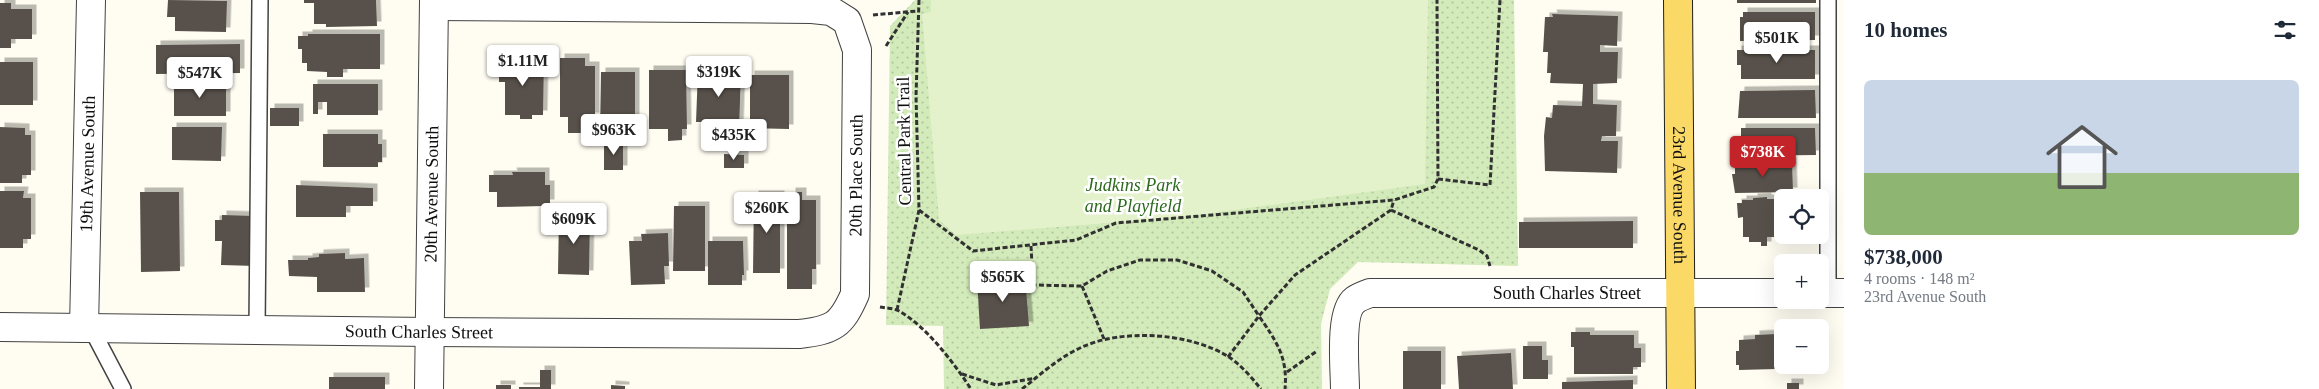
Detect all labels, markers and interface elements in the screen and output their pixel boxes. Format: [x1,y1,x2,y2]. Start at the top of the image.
icon: filters [2271,16,2299,44]
text: 10 homes [1864,18,1947,42]
pin: $501K [1742,22,1812,64]
text: $501K [1755,29,1799,46]
pin: $1.11M [482,44,564,87]
text: $1.11M [498,52,548,69]
pin: $547K [165,56,235,99]
pin: $319K [684,56,754,98]
text: $319K [697,63,741,80]
text: $547K [178,64,222,81]
street label: Central Park Trail [893,76,915,206]
street label: 19th Avenue South [76,95,99,233]
icon: home [2037,112,2127,202]
pin: $963K [579,114,649,156]
street label: 20th Place South [845,114,866,236]
pin: $435K [699,119,769,161]
text: $963K [592,121,636,138]
street label: 20th Avenue South [421,126,442,263]
text: $435K [712,126,756,143]
street label: 23rd Avenue South [1669,126,1690,264]
pin: $738K [1728,136,1798,178]
text: $738K [1741,143,1785,160]
park label: Judkins Park and Playfield [1085,175,1182,216]
map controls [1774,189,1829,374]
button: locate [1774,189,1829,244]
pin: $260K [732,192,802,234]
text: $260K [745,199,789,216]
pin: $609K [539,202,609,245]
text: $609K [552,210,596,227]
text: $738,000 [1864,245,1943,269]
button: + [1774,254,1829,309]
pin: $565K [968,260,1038,303]
text: $565K [981,268,1025,285]
text: 4 rooms · 148 m² [1864,270,1975,287]
street label: South Charles Street [1493,283,1641,303]
text: 23rd Avenue South [1864,288,1986,305]
button: − [1774,319,1829,374]
street label: South Charles Street [345,321,493,342]

